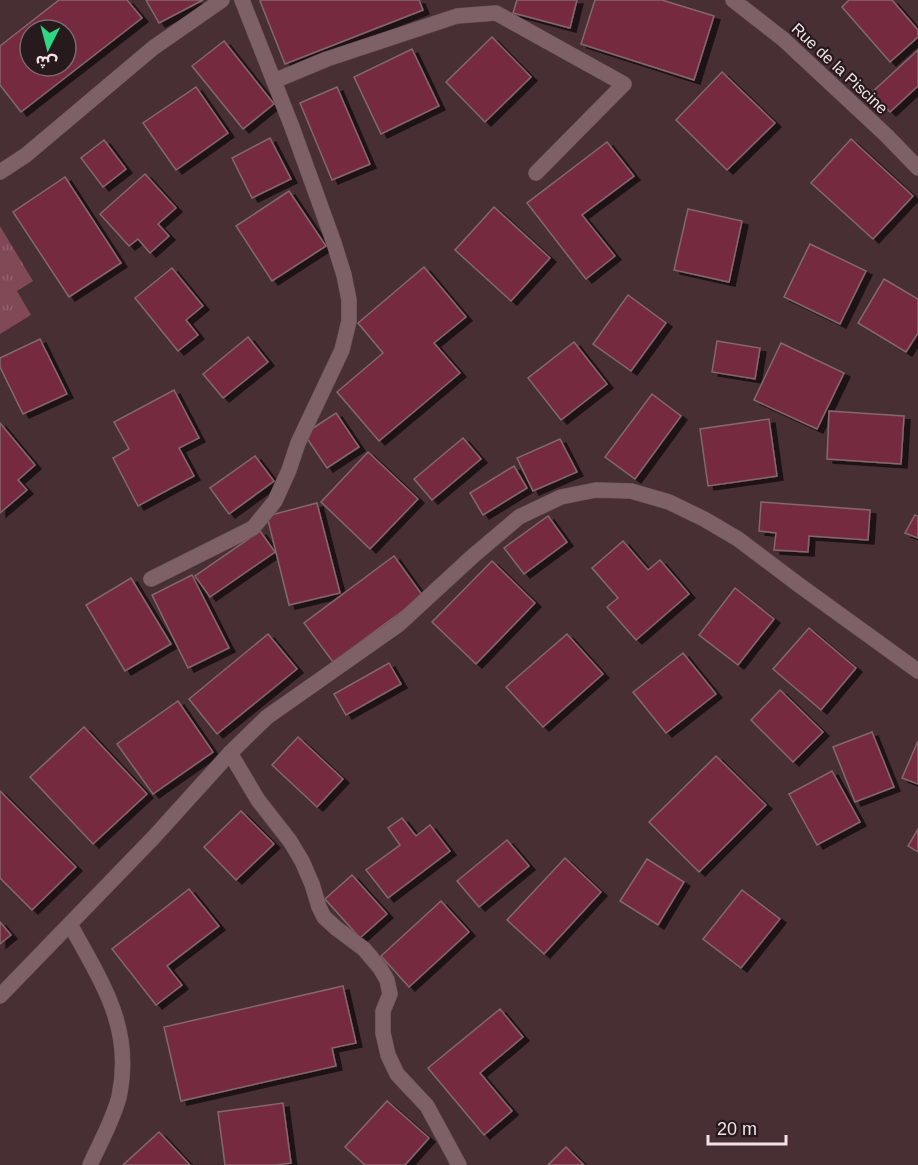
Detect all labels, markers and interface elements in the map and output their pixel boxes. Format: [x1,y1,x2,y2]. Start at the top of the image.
north arrow [18,18,78,78]
street label: Rue de la Piscine [788,20,891,117]
text: ش [35,52,58,72]
scale bar [708,1108,786,1146]
text: 20 m [717,1119,757,1139]

